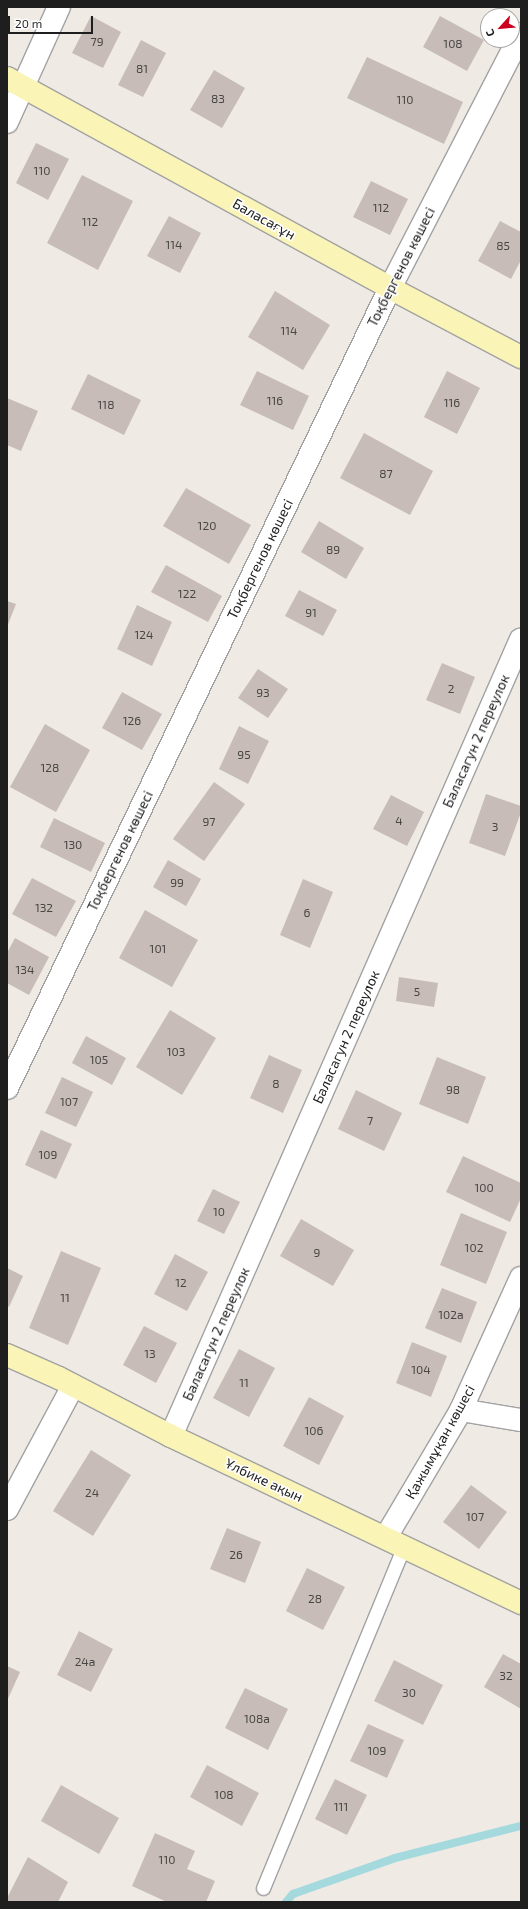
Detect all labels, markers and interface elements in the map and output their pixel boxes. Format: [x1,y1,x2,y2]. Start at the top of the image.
scale bar [10,8,95,34]
north arrow [480,8,520,48]
text: 20 m [15,16,42,30]
text: С [482,27,497,39]
house number: 79 [90,35,104,49]
house number: 108 [443,37,463,51]
house number: 81 [136,62,148,76]
house number: 83 [211,92,225,106]
house number: 110 [397,93,413,107]
house number: 110 [34,164,50,178]
street label: Баласағұн [230,195,298,243]
house number: 112 [373,201,389,215]
street label: Тоқбергенов көшесі [364,205,438,329]
house number: 112 [82,215,98,229]
house number: 114 [166,238,182,252]
house number: 85 [496,239,510,253]
house number: 114 [281,324,297,338]
house number: 116 [267,394,283,408]
house number: 116 [444,396,460,410]
house number: 118 [98,398,114,412]
house number: 87 [379,467,393,481]
street label: Тоқбергенов көшесі [224,496,296,622]
house number: 120 [198,519,216,533]
house number: 89 [326,543,340,557]
house number: 122 [178,587,196,601]
house number: 91 [305,606,317,620]
house number: 124 [135,628,153,642]
street label: Баласагун 2 переулок [439,672,513,810]
house number: 2 [448,682,454,696]
house number: 93 [256,686,270,700]
house number: 126 [123,714,141,728]
house number: 95 [237,748,251,762]
house number: 128 [41,761,59,775]
street label: Тоқбергенов көшесі [84,788,156,914]
house number: 4 [395,814,403,828]
house number: 97 [202,815,216,829]
house number: 3 [492,820,498,834]
house number: 130 [64,838,82,852]
house number: 99 [170,876,184,890]
house number: 132 [35,901,53,915]
house number: 6 [304,906,310,920]
house number: 101 [150,942,166,956]
house number: 134 [16,963,34,977]
street label: Баласагун 2 переулок [309,968,383,1106]
house number: 5 [414,985,420,999]
house number: 103 [167,1045,185,1059]
house number: 105 [90,1053,108,1067]
house number: 8 [272,1077,280,1091]
house number: 98 [446,1083,460,1097]
house number: 107 [60,1095,78,1109]
house number: 7 [367,1114,373,1128]
house number: 109 [39,1148,57,1162]
house number: 100 [474,1181,494,1195]
house number: 10 [213,1205,225,1219]
house number: 102 [465,1241,483,1255]
house number: 9 [314,1246,320,1260]
street label: Баласагун 2 переулок [179,1265,253,1403]
house number: 12 [175,1276,187,1290]
house number: 11 [60,1291,70,1305]
house number: 102а [438,1308,464,1322]
house number: 13 [144,1347,156,1361]
house number: 104 [411,1363,431,1377]
house number: 11 [239,1376,249,1390]
street label: Қажымұқан көшесі [402,1382,478,1502]
house number: 106 [305,1424,323,1438]
street label: Ұлбике ақын [223,1455,305,1505]
house number: 24 [85,1486,99,1500]
house number: 107 [466,1510,484,1524]
house number: 26 [229,1548,243,1562]
house number: 28 [308,1592,322,1606]
house number: 24а [75,1655,95,1669]
house number: 32 [499,1669,513,1683]
house number: 30 [402,1686,416,1700]
house number: 108а [244,1712,270,1726]
house number: 109 [368,1744,386,1758]
house number: 108 [214,1788,234,1802]
house number: 111 [334,1800,348,1814]
house number: 110 [159,1853,175,1867]

